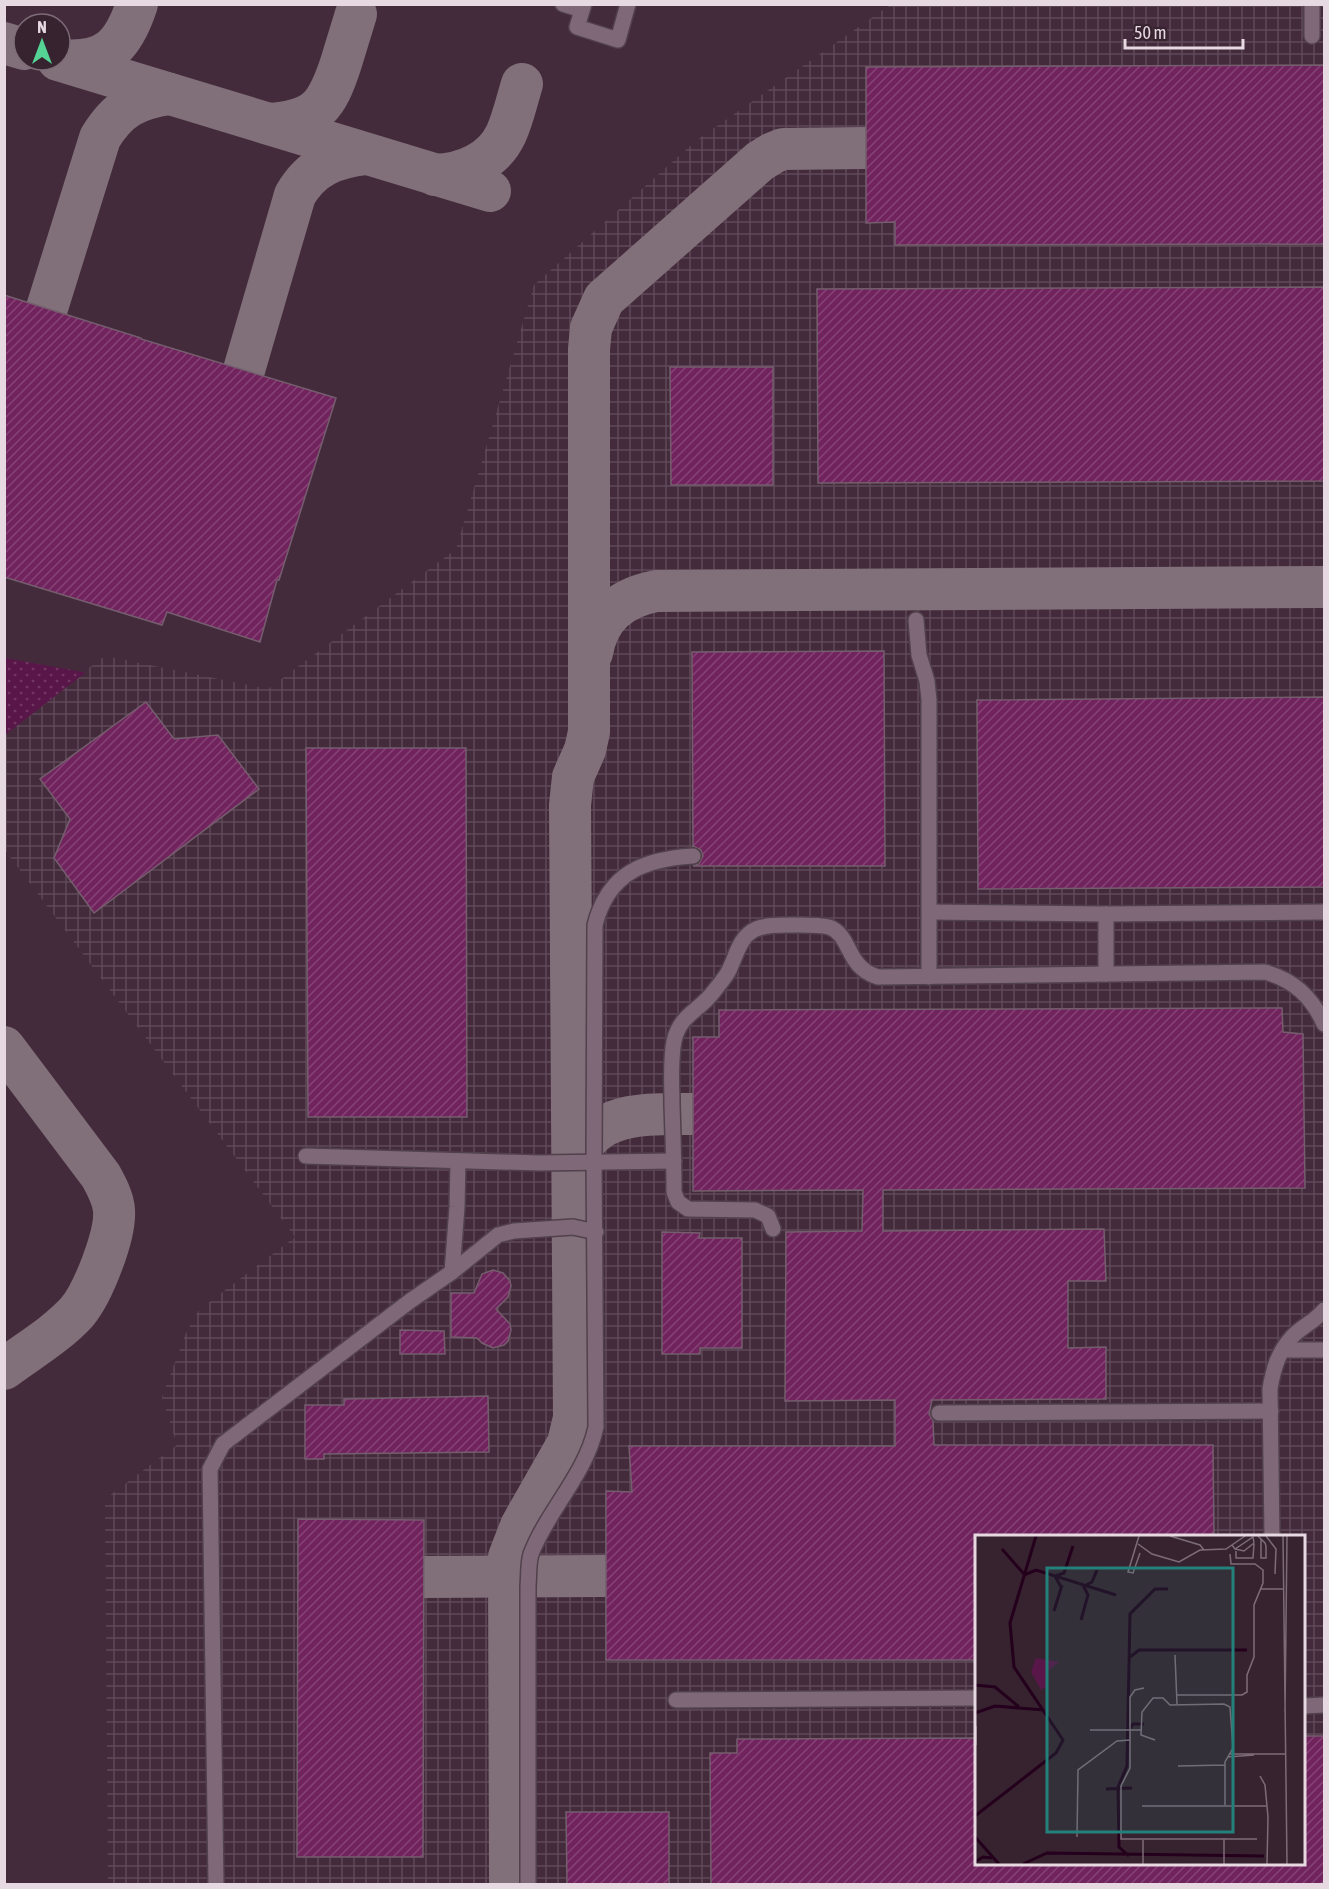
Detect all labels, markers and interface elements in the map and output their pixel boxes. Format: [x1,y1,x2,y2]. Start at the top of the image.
north arrow [12,12,72,72]
scale bar [1125,12,1244,50]
text: N [37,18,47,36]
text: 50 m [1134,22,1166,43]
inset map [975,1535,1305,1865]

